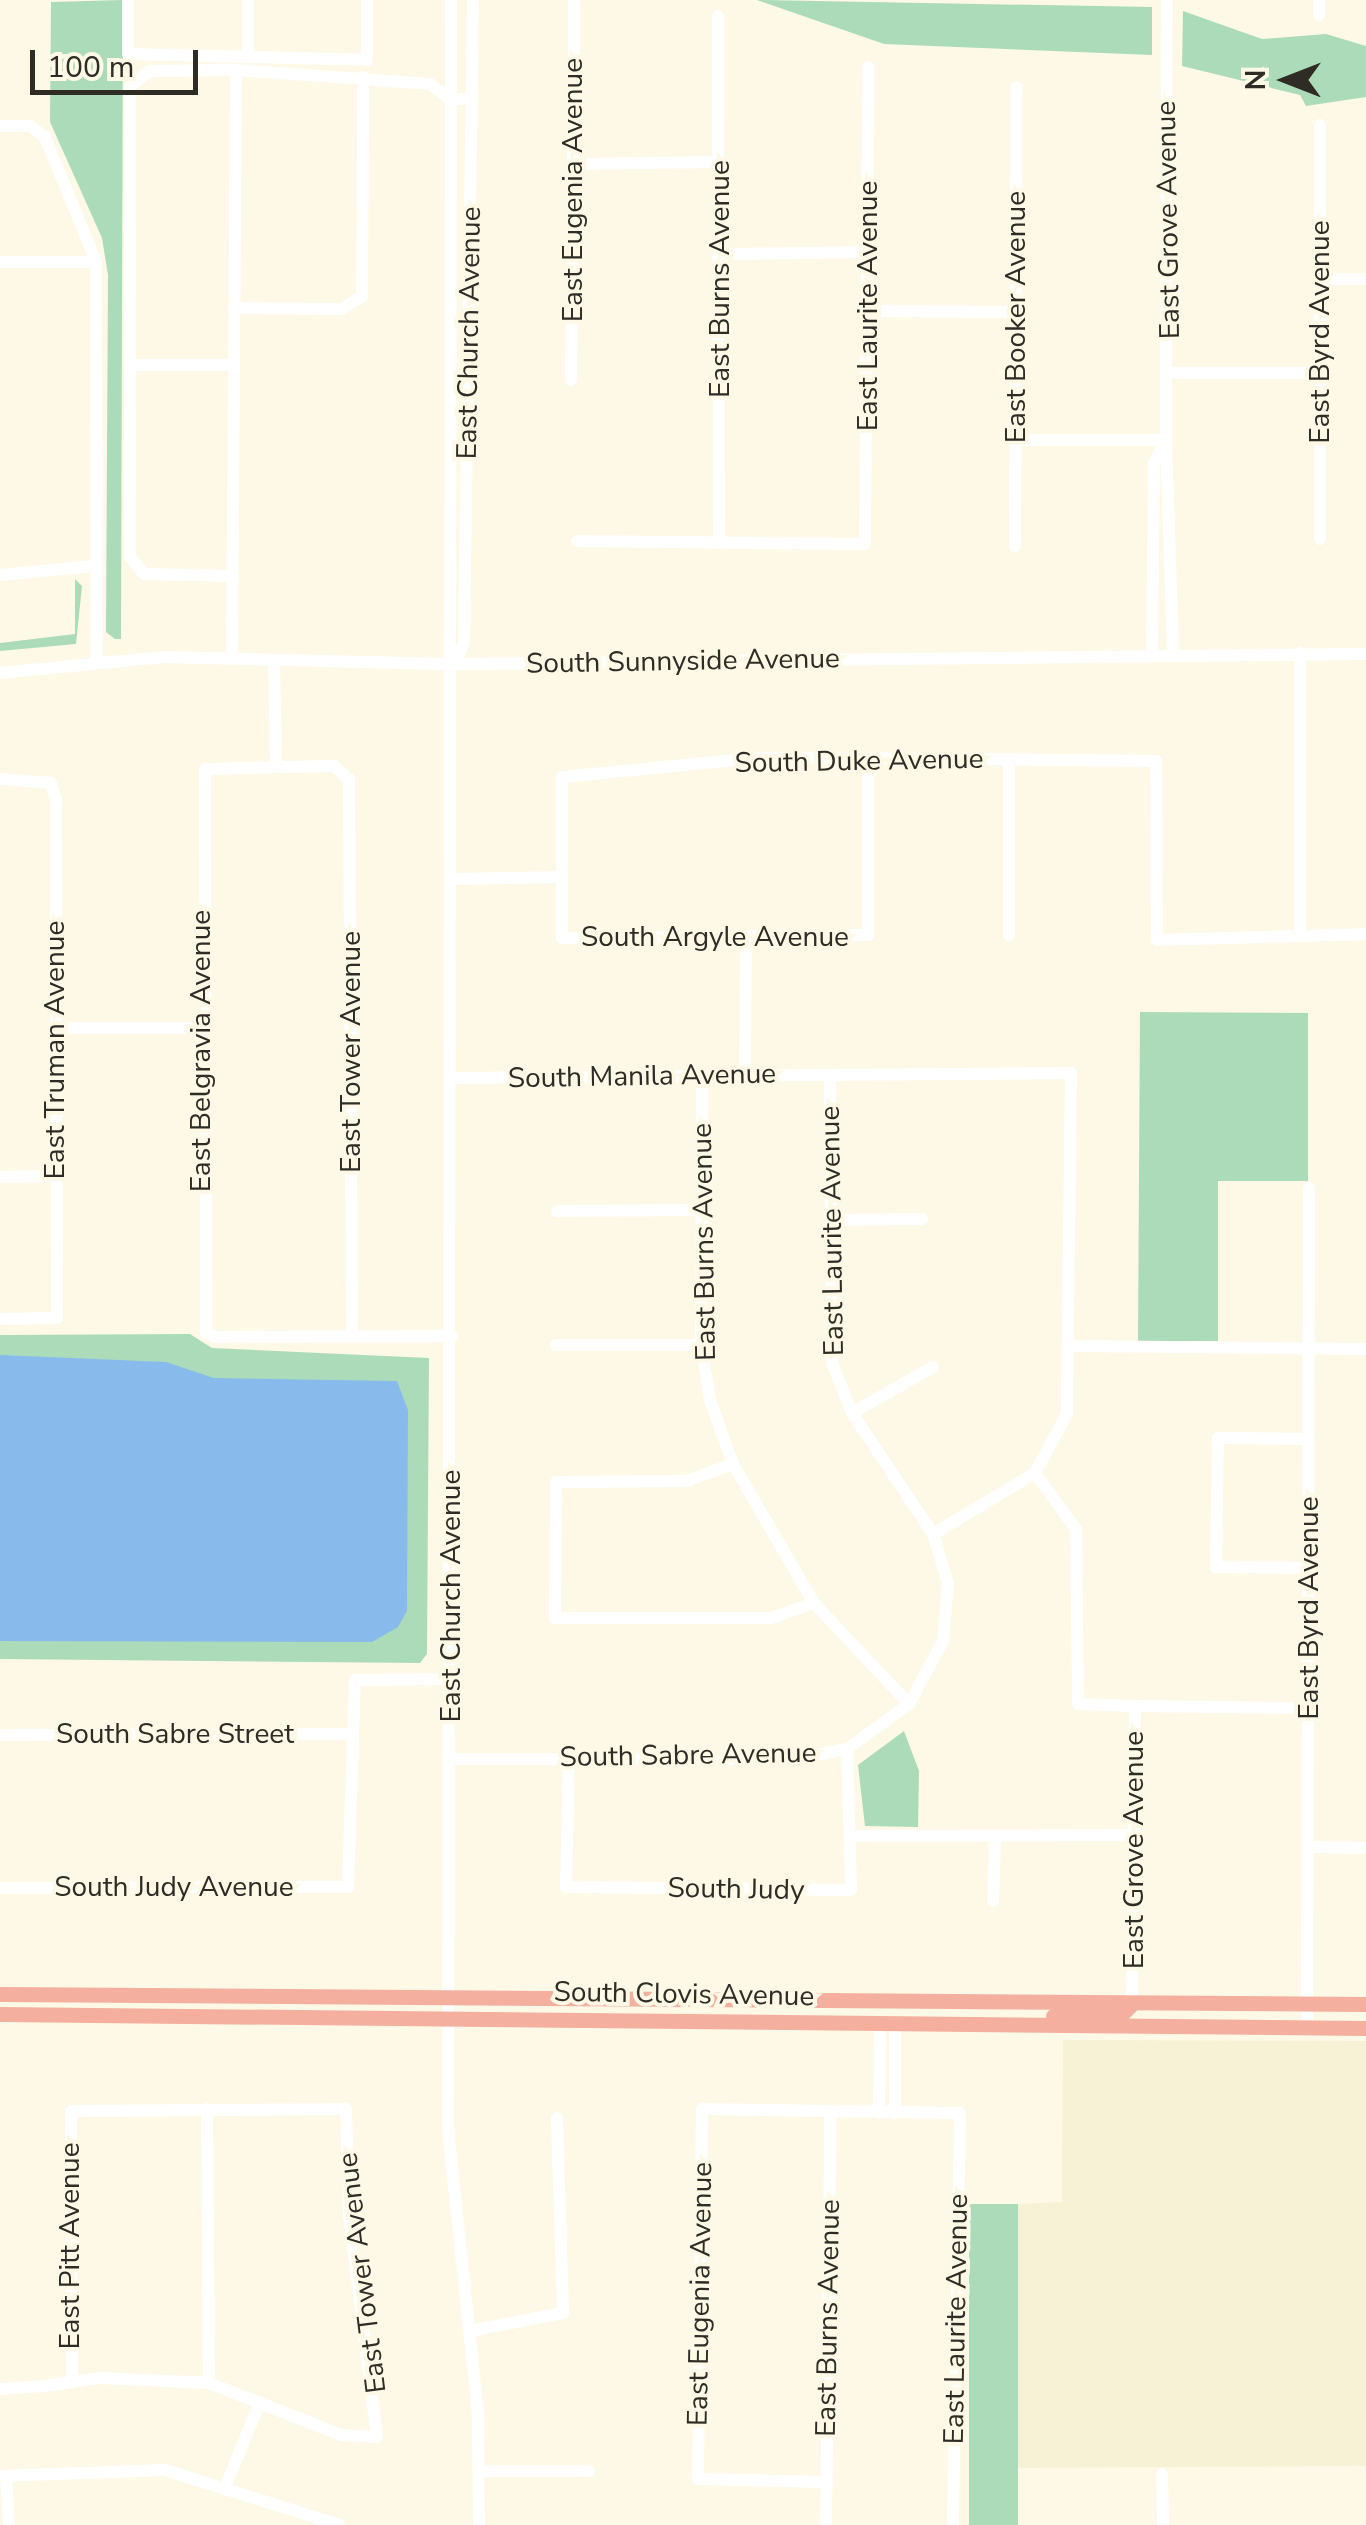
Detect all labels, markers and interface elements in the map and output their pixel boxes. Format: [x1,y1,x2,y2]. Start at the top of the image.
scale bar [35,30,202,92]
north arrow [1236,30,1336,130]
text: 100 m [47,47,134,88]
street label: East Eugenia Avenue [556,58,590,322]
text: N [1237,70,1275,90]
street label: East Grove Avenue [1149,101,1187,339]
street label: East Burns Avenue [703,160,737,398]
street label: East Laurite Avenue [851,181,885,431]
street label: East Booker Avenue [999,191,1033,443]
street label: East Church Avenue [450,206,488,460]
street label: East Byrd Avenue [1303,220,1337,444]
street label: South Sunnyside Avenue [526,641,840,681]
street label: South Duke Avenue [734,742,984,780]
street label: East Belgravia Avenue [184,910,218,1192]
street label: South Argyle Avenue [581,920,849,954]
street label: East Truman Avenue [38,921,72,1179]
street label: East Tower Avenue [334,931,368,1173]
street label: South Manila Avenue [508,1057,776,1095]
street label: East Laurite Avenue [813,1105,851,1357]
street label: East Burns Avenue [685,1123,723,1361]
street label: East Church Avenue [434,1470,468,1722]
street label: East Byrd Avenue [1292,1496,1326,1720]
street label: South Sabre Street [56,1717,294,1751]
street label: East Grove Avenue [1117,1731,1151,1969]
street label: South Sabre Avenue [559,1736,817,1774]
street label: South Judy Avenue [54,1870,294,1904]
street label: South Judy [667,1871,805,1907]
street label: South Clovis Avenue [553,1975,815,2013]
street label: East Pitt Avenue [53,2142,87,2350]
street label: East Tower Avenue [331,2151,393,2395]
street label: East Eugenia Avenue [681,2162,719,2426]
street label: East Laurite Avenue [937,2193,975,2445]
street label: East Burns Avenue [809,2199,847,2437]

